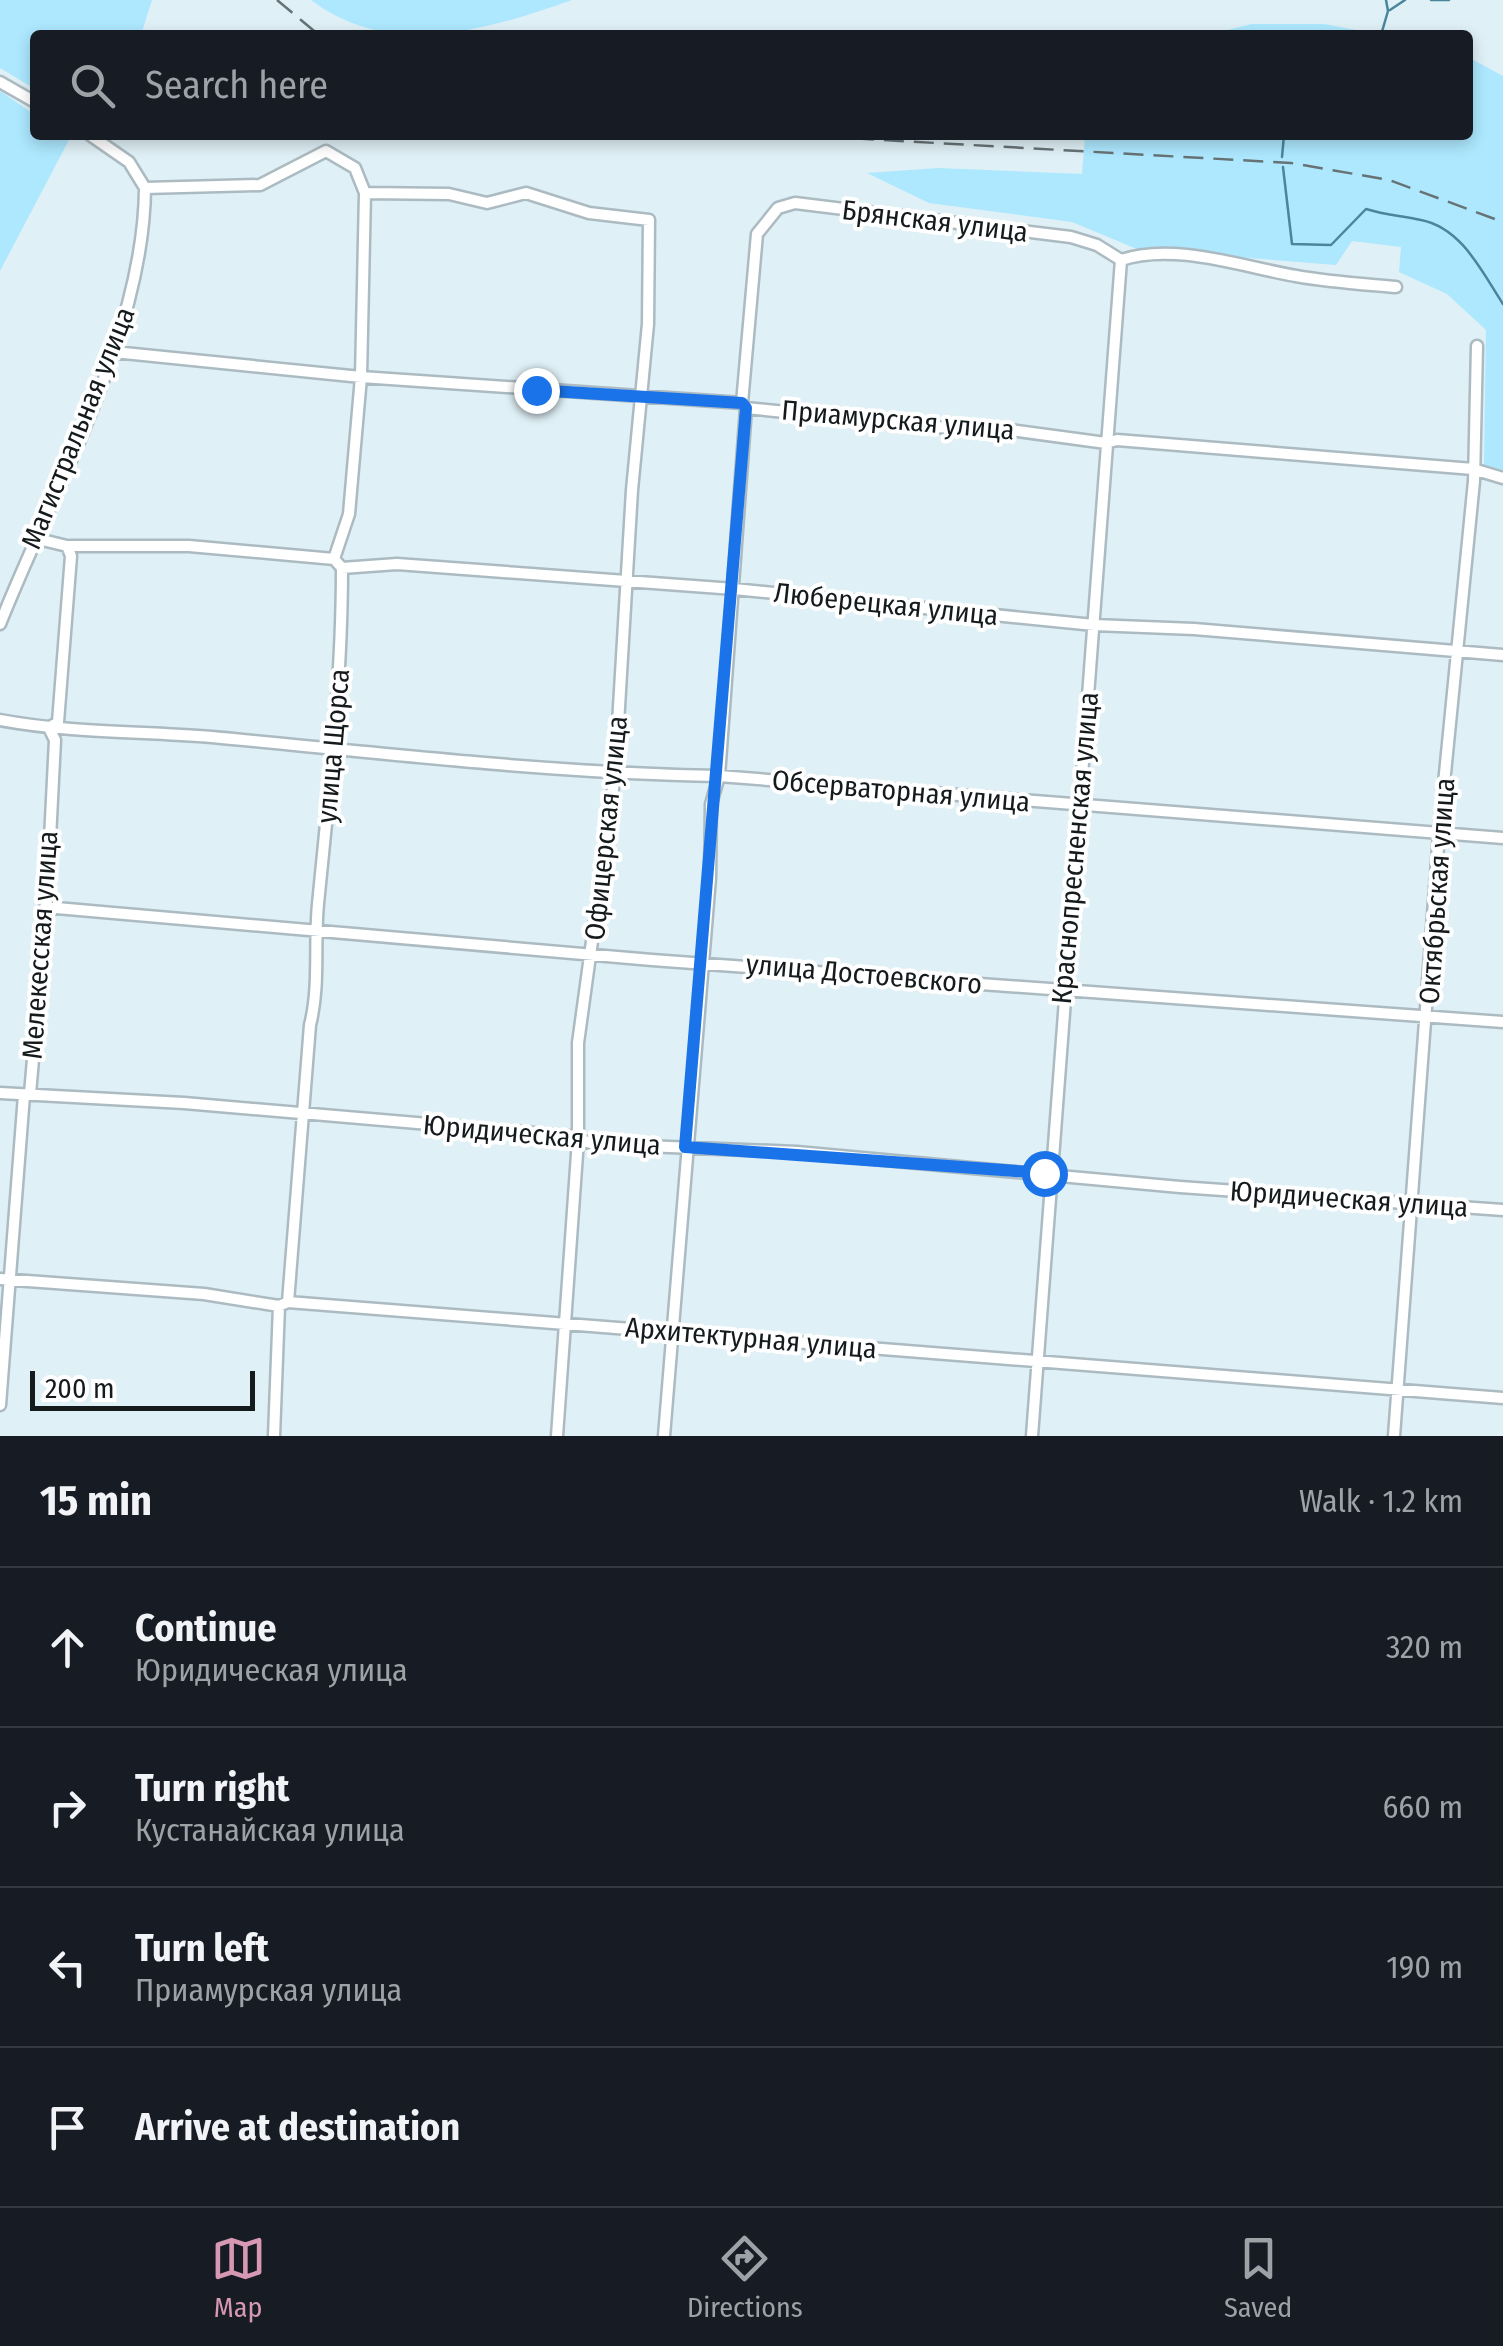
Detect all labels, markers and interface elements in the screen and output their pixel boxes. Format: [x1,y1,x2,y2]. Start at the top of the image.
search box [30,30,1473,140]
icon: search [65,58,120,113]
text: Search here [145,62,328,108]
street label: Брянская улица [840,193,1030,249]
street label: Магистральная улица [14,302,142,554]
route end [514,368,560,414]
street label: Приамурская улица [780,393,1016,447]
street label: Люберецкая улица [772,576,1000,632]
street label: улица Щорса [310,667,356,825]
street label: Краснопресненская улица [1045,691,1105,1005]
street label: Офицерская улица [578,714,634,942]
street label: Обсерваторная улица [771,763,1031,819]
street label: Октябрьская улица [1413,777,1461,1005]
street label: Мелекесская улица [16,830,64,1060]
street label: улица Достоевского [745,947,983,1001]
street label: Юридическая улица [422,1108,662,1162]
route start [1022,1151,1068,1197]
street label: Юридическая улица [1229,1174,1469,1224]
street label: Архитектурная улица [624,1311,878,1365]
scale bar [30,1366,255,1410]
text: 200 m [45,1372,115,1405]
text: 15 min [40,1476,152,1526]
text: Walk · 1.2 km [1299,1482,1463,1520]
text: Continue [135,1605,276,1651]
icon: ahead [40,1620,95,1675]
text: 320 m [1386,1628,1463,1666]
text: Юридическая улица [135,1651,408,1689]
text: Turn right [135,1765,289,1811]
icon: right [40,1780,95,1835]
text: 660 m [1382,1788,1463,1826]
text: Кустанайская улица [135,1811,405,1849]
text: Turn left [135,1925,269,1971]
icon: left [40,1940,95,1995]
text: 190 m [1386,1948,1463,1986]
text: Приамурская улица [135,1971,402,2009]
icon: arrive [40,2100,95,2155]
text: Arrive at destination [135,2104,460,2150]
tab: Map [211,2231,266,2324]
tab: Directions [687,2231,803,2324]
tab: Saved [1224,2231,1292,2324]

